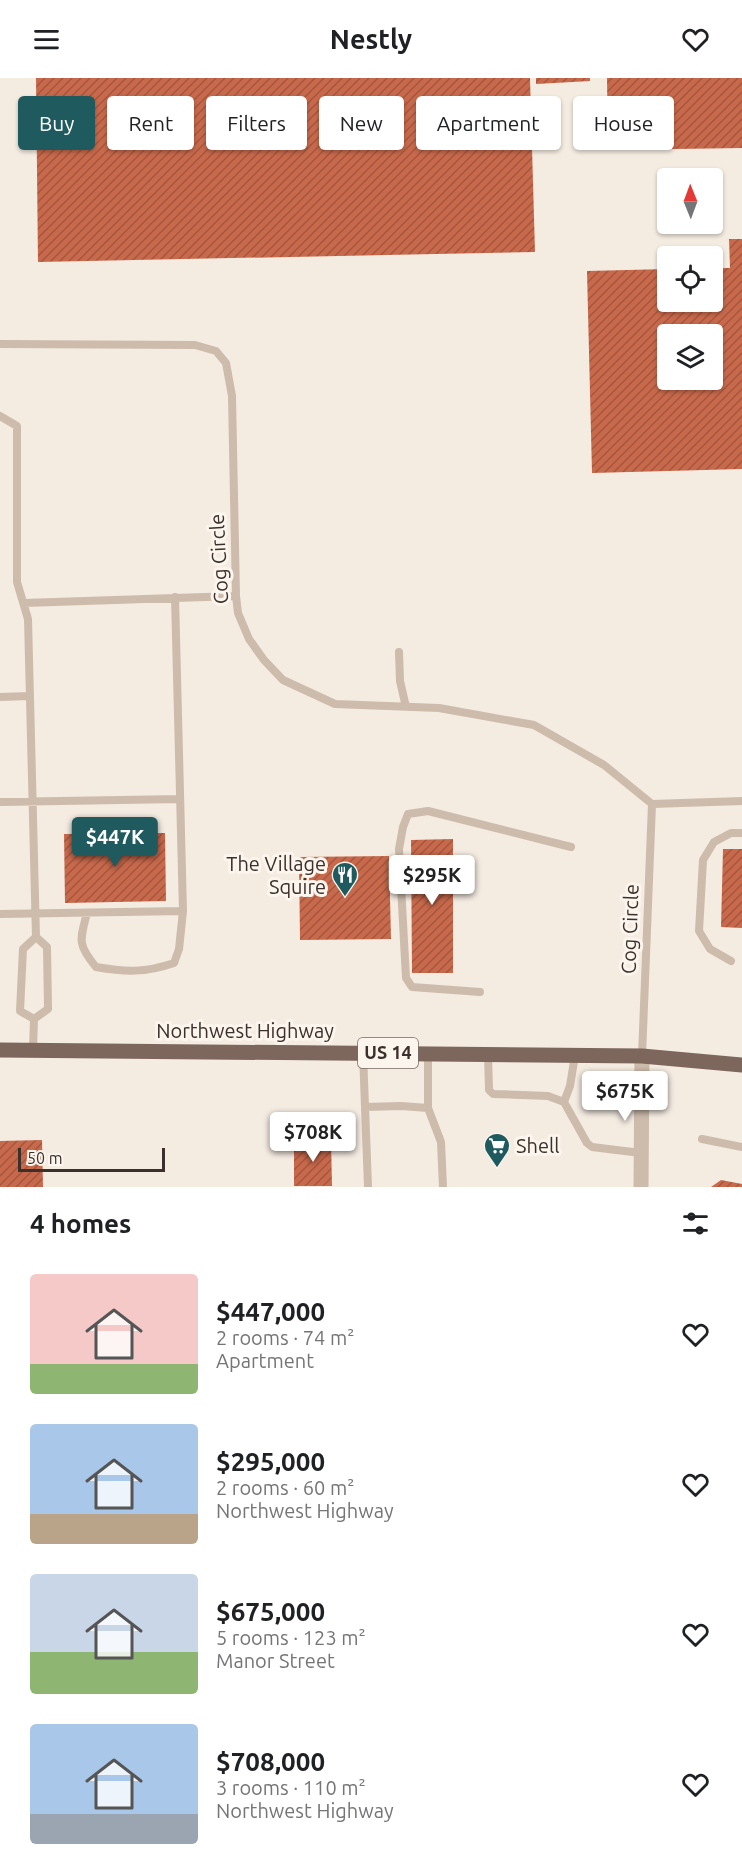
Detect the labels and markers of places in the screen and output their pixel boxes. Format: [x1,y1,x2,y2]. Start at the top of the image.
pin: $447K [73,817,157,868]
place label: The Village Squire [226,852,326,898]
pin: $295K [390,855,474,906]
restaurant icon: The Village Squire [330,860,360,898]
pin: $675K [583,1071,667,1122]
pin: $708K [271,1112,355,1163]
supermarket icon: Shell [482,1131,512,1169]
place label: Shell [516,1134,559,1157]

